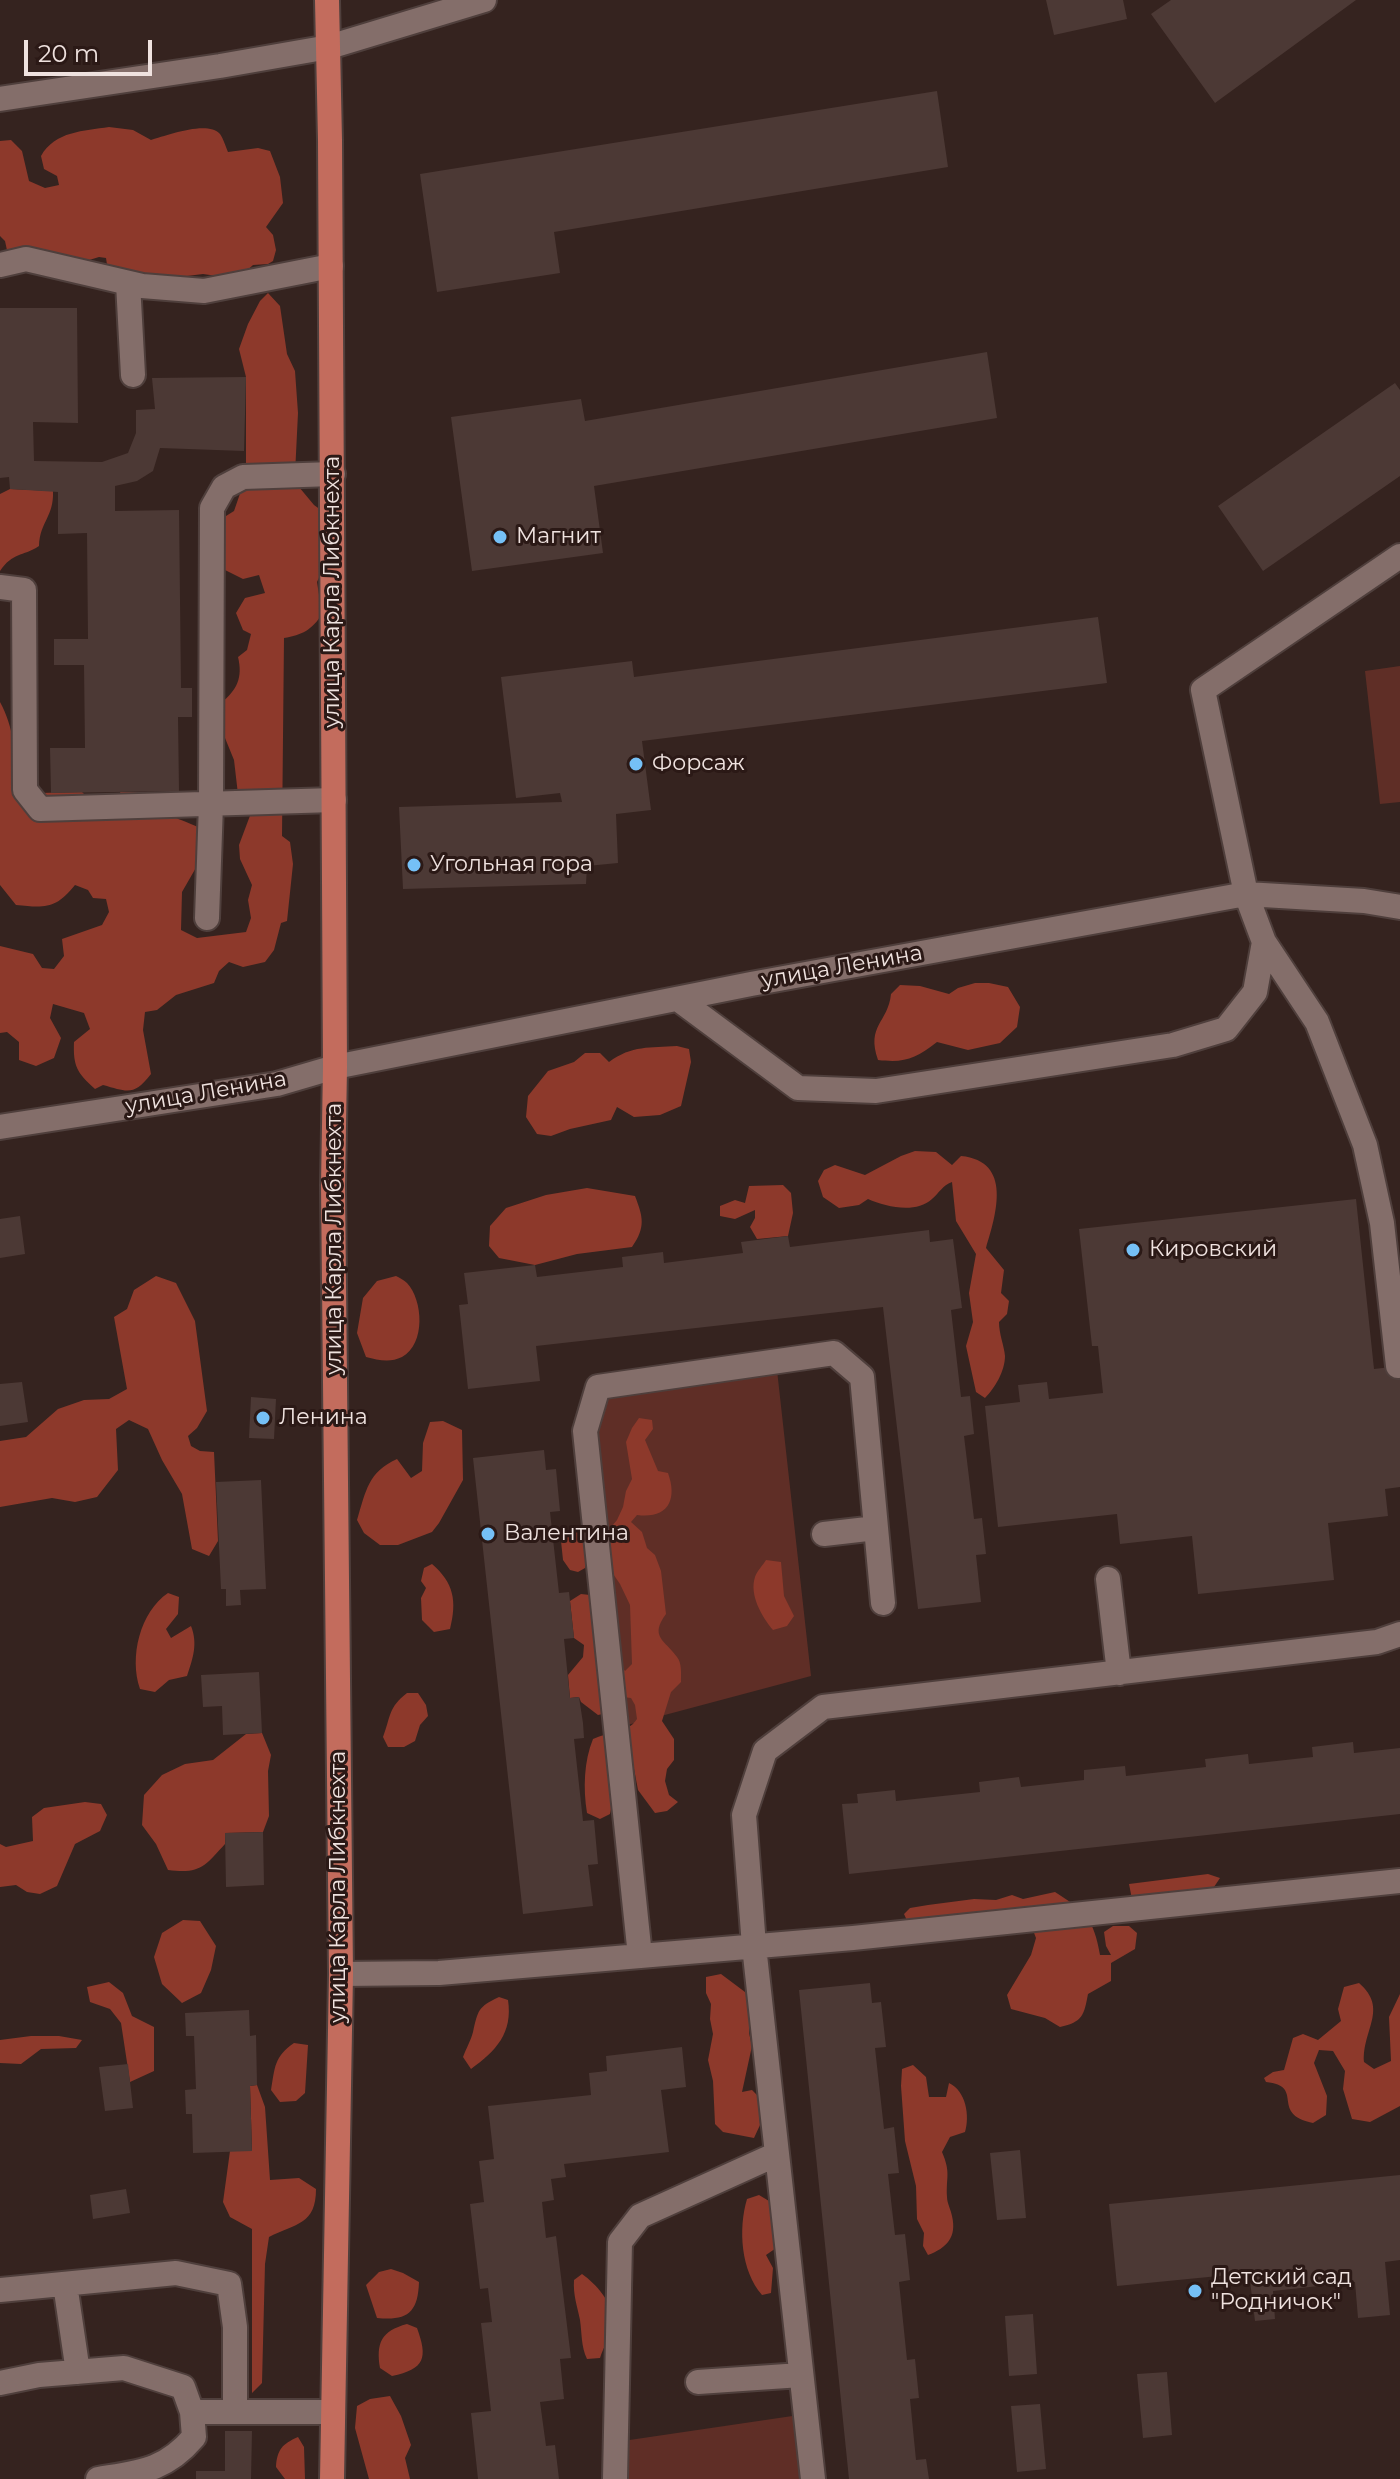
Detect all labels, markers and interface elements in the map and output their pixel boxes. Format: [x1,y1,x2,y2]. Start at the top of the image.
scale bar [28,24,156,74]
text: 20 m [38,39,99,68]
street label: улица Карла Либкнехта [320,456,346,728]
place label: Магнит [516,524,601,550]
marker: Магнит [491,528,509,546]
place label: Форсаж [652,751,745,777]
marker: Форсаж [627,755,645,773]
place label: Угольная гора [430,852,593,878]
marker: Угольная гора [405,856,423,874]
street label: улица Ленина [759,940,925,994]
street label: улица Ленина [123,1066,289,1120]
street label: улица Карла Либкнехта [322,1103,348,1375]
place label: Кировский [1149,1237,1277,1263]
marker: Кировский [1124,1241,1142,1259]
place label: Ленина [279,1405,368,1431]
marker: Ленина [254,1409,272,1427]
place label: Валентина [504,1521,629,1547]
marker: Валентина [479,1525,497,1543]
street label: улица Карла Либкнехта [326,1751,352,2023]
place label: Детский сад "Родничок" [1211,2265,1352,2316]
marker: Детский сад "Родничок" [1186,2282,1204,2300]

